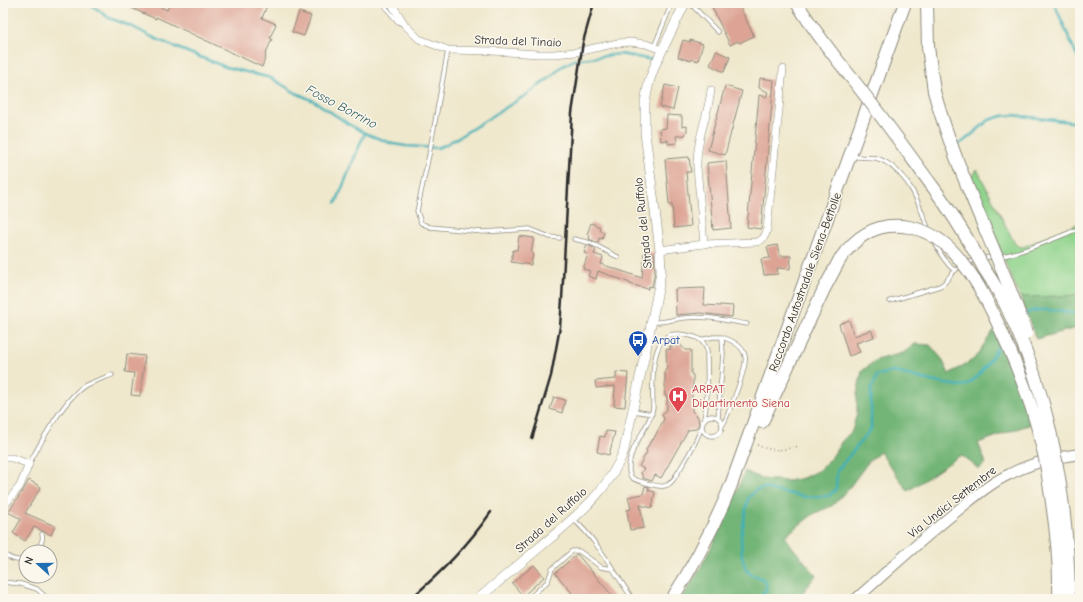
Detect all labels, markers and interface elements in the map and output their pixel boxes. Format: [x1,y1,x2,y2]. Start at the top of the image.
street label: Strada del Tinaio [474,32,562,50]
water label: Fosso Borrino [304,81,380,132]
street label: Strada del Ruffolo [631,177,655,269]
street label: Raccordo Autostradale Siena-Bettolle [766,191,844,373]
bus stop icon: Arpat [627,329,649,357]
place label: Arpat [652,333,680,347]
place label: ARPAT Dipartimento Siena [692,382,790,410]
hospital icon: ARPAT Dipartimento Siena [667,385,689,413]
street label: Via Undici Settembre [905,463,999,541]
street label: Strada del Ruffolo [512,484,590,556]
north arrow [18,544,58,584]
text: N [22,555,36,566]

